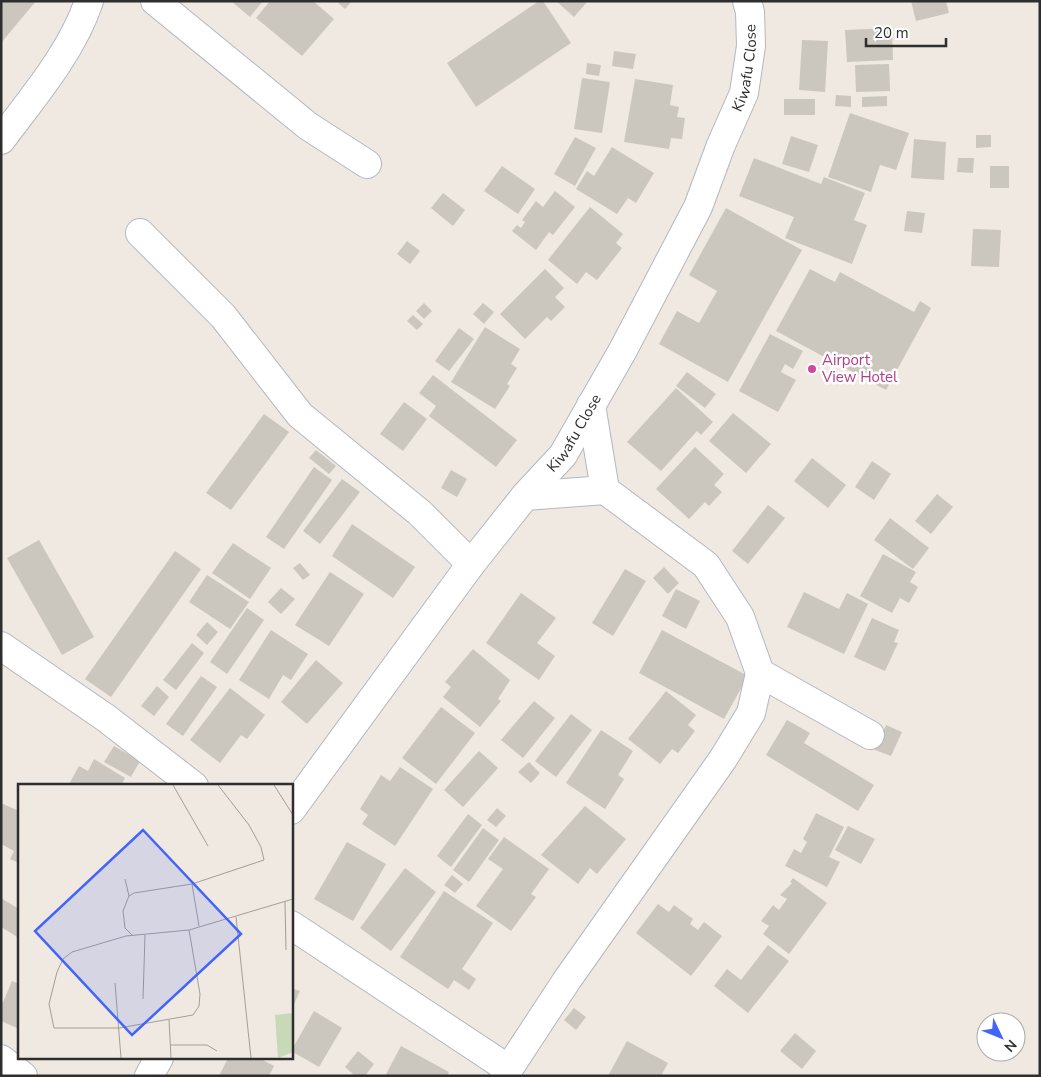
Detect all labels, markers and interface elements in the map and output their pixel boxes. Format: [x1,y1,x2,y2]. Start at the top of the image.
scale bar [866,15,946,47]
text: 20 m [874,23,909,43]
street label: Kiwafu Close [727,24,761,115]
place label: Airport View Hotel [821,350,898,387]
marker: Airport View Hotel [806,363,818,375]
street label: Kiwafu Close [542,390,606,476]
inset map [18,784,292,1060]
north arrow [976,1012,1026,1062]
text: N [1000,1035,1021,1056]

